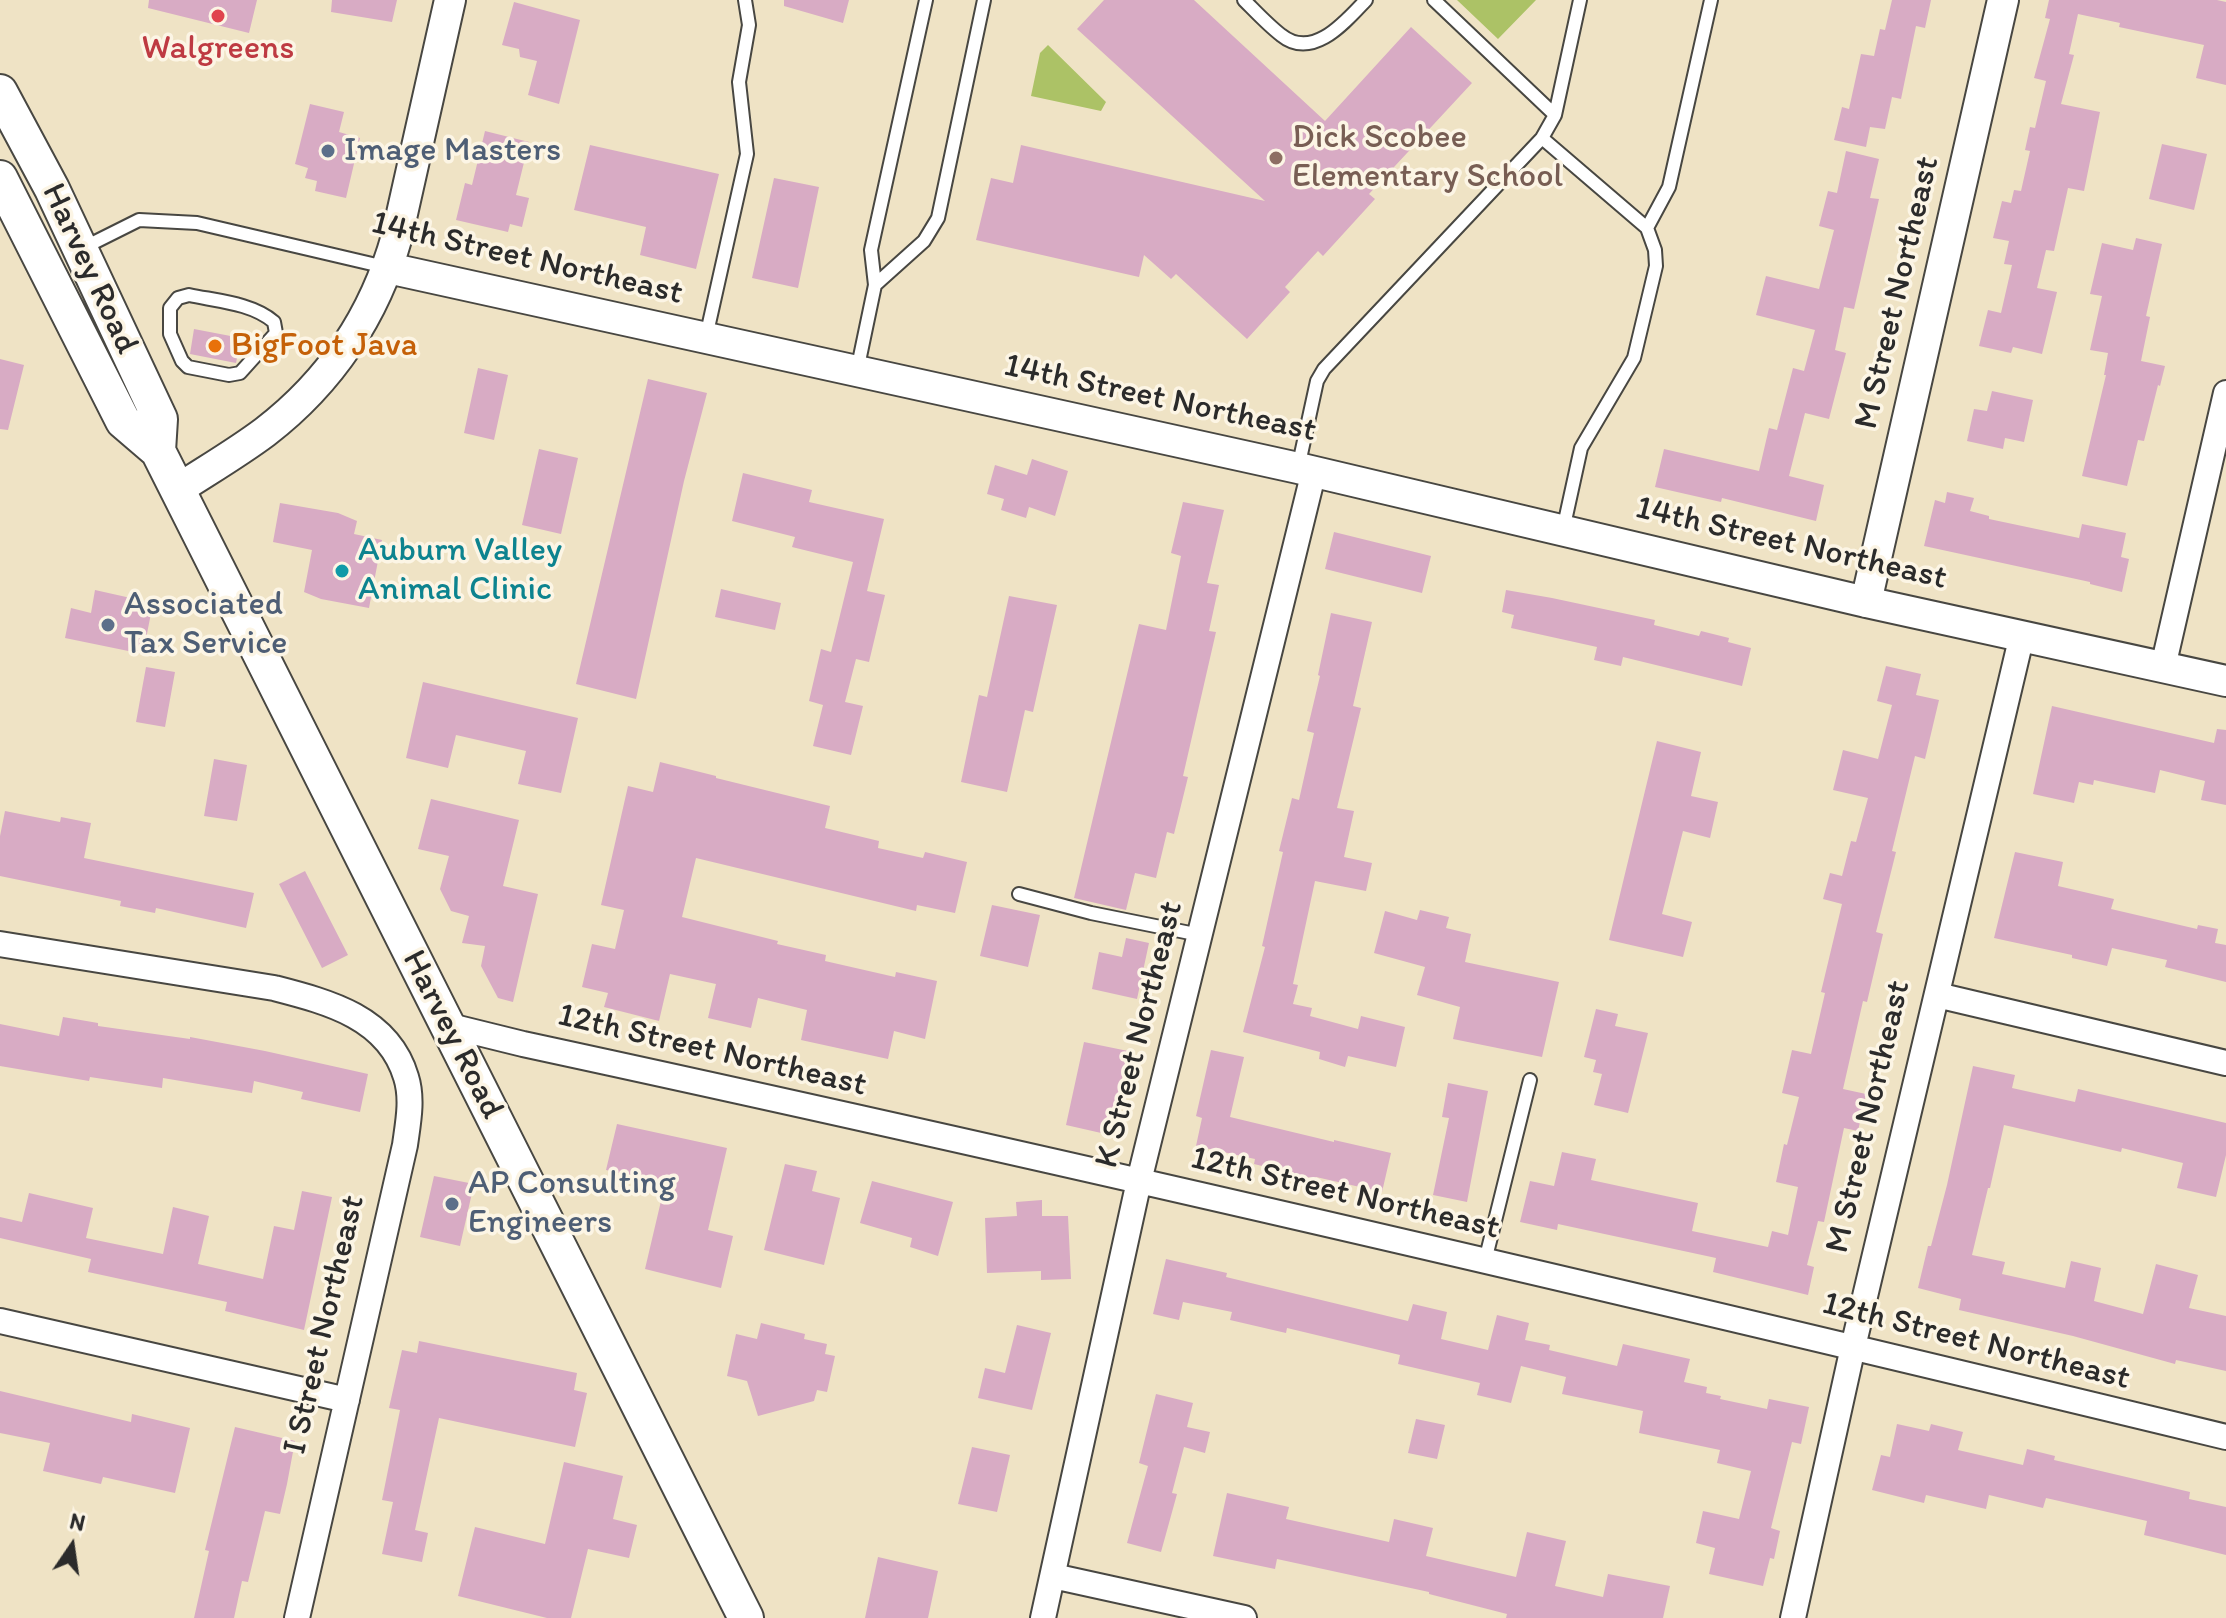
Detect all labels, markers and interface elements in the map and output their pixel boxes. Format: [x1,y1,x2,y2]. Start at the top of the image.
marker: Walgreens [209,7,227,25]
place label: Walgreens [142,29,294,69]
place label: Dick Scobee Elementary School [1292,118,1563,198]
place label: Image Masters [344,131,561,171]
marker: Image Masters [319,142,337,160]
marker: Dick Scobee Elementary School [1267,149,1285,167]
street label: M Street Northeast [1847,153,1949,433]
street label: Harvey Road [32,177,146,361]
street label: 14th Street Northeast [368,203,686,315]
place label: BigFoot Java [231,326,418,366]
marker: BigFoot Java [206,337,224,355]
street label: 14th Street Northeast [1000,346,1320,452]
street label: 14th Street Northeast [1632,488,1950,600]
place label: Auburn Valley Animal Clinic [358,531,562,610]
marker: Auburn Valley Animal Clinic [333,562,351,580]
place label: Associated Tax Service [124,585,288,664]
marker: Associated Tax Service [99,616,117,634]
street label: K Street Northeast [1087,898,1193,1172]
street label: Harvey Road [392,944,512,1126]
street label: M Street Northeast [1818,977,1920,1257]
street label: 12th Street Northeast [554,996,870,1106]
street label: 12th Street Northeast [1187,1139,1503,1249]
place label: AP Consulting Engineers [468,1164,676,1244]
street label: I Street Northeast [275,1192,375,1458]
marker: AP Consulting Engineers [443,1195,461,1213]
street label: 12th Street Northeast [1818,1284,2134,1400]
north arrow [32,1506,112,1586]
text: N [67,1507,88,1537]

